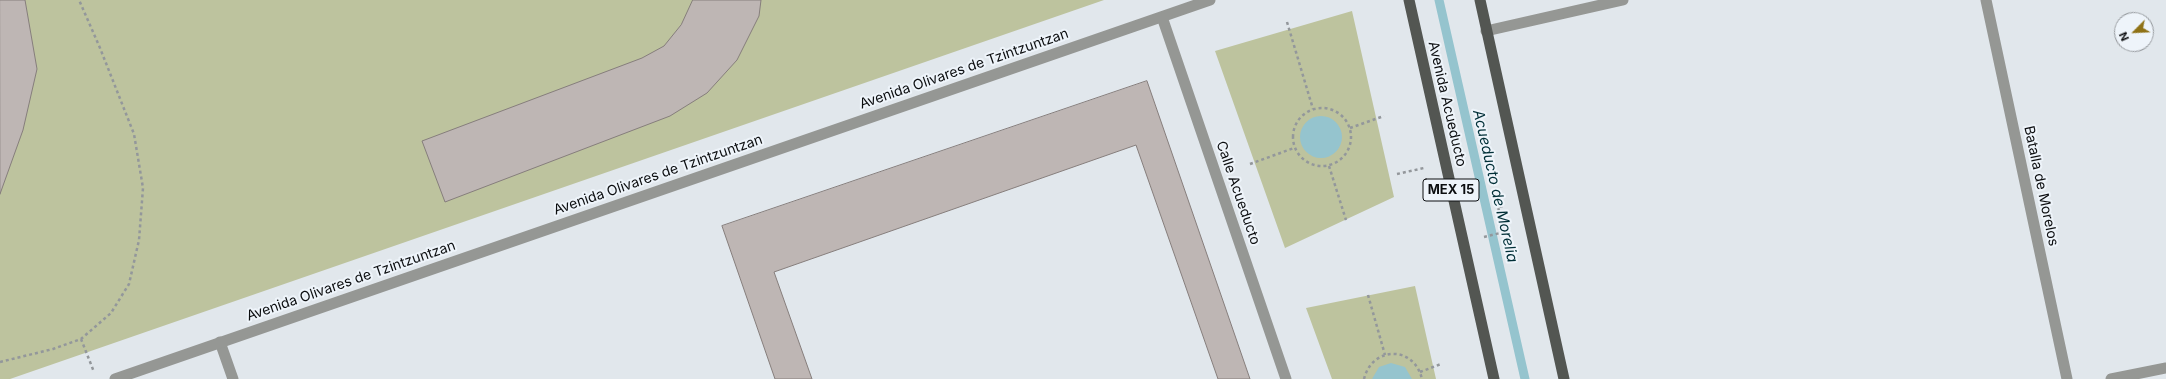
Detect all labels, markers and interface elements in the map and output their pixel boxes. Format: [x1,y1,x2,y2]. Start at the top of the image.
north arrow [2114,12,2154,52]
street label: Avenida Olivares de Tzintzuntzan [857,25,1071,113]
text: N [2116,30,2132,43]
street label: Avenida Acueducto [1424,40,1470,168]
water label: Acueducto de Morelia [1469,108,1521,264]
street label: Batalla de Morelos [2020,124,2062,248]
street label: Avenida Olivares de Tzintzuntzan [551,131,765,219]
street label: Calle Acueducto [1212,139,1264,247]
road number: MEX 15 [1423,179,1479,201]
street label: Avenida Olivares de Tzintzuntzan [244,237,458,325]

